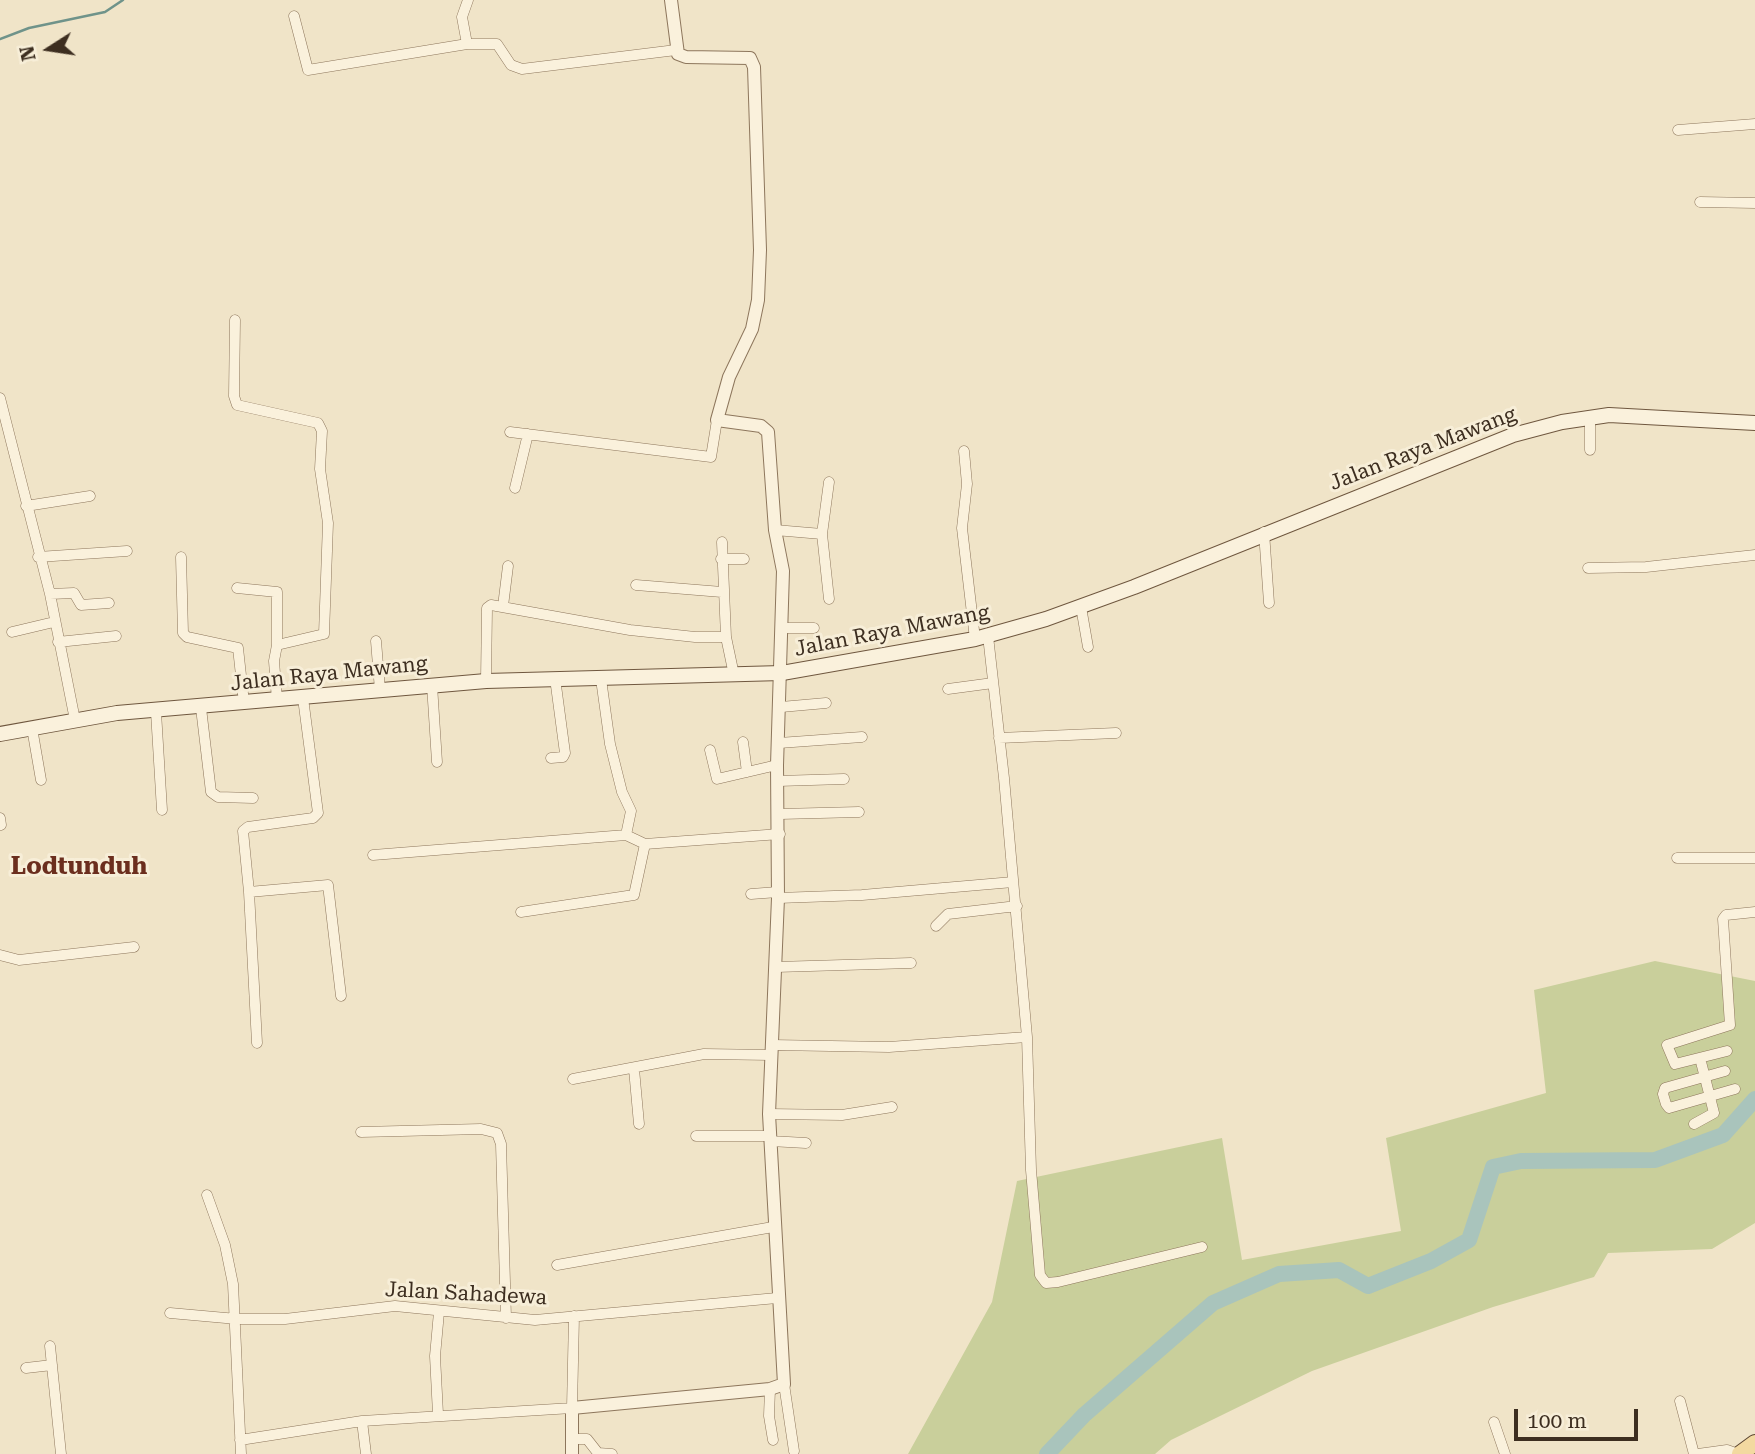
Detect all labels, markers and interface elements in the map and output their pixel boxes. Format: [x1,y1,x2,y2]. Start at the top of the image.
north arrow [14,14,84,84]
text: N [15,44,41,63]
street label: Jalan Raya Mawang [1326,402,1520,496]
street label: Jalan Raya Mawang [792,600,992,662]
street label: Jalan Raya Mawang [229,651,429,697]
district label: Lodtunduh [11,853,147,881]
street label: Jalan Sahadewa [384,1277,548,1311]
scale bar [1517,1394,1641,1438]
text: 100 m [1527,1409,1587,1433]

